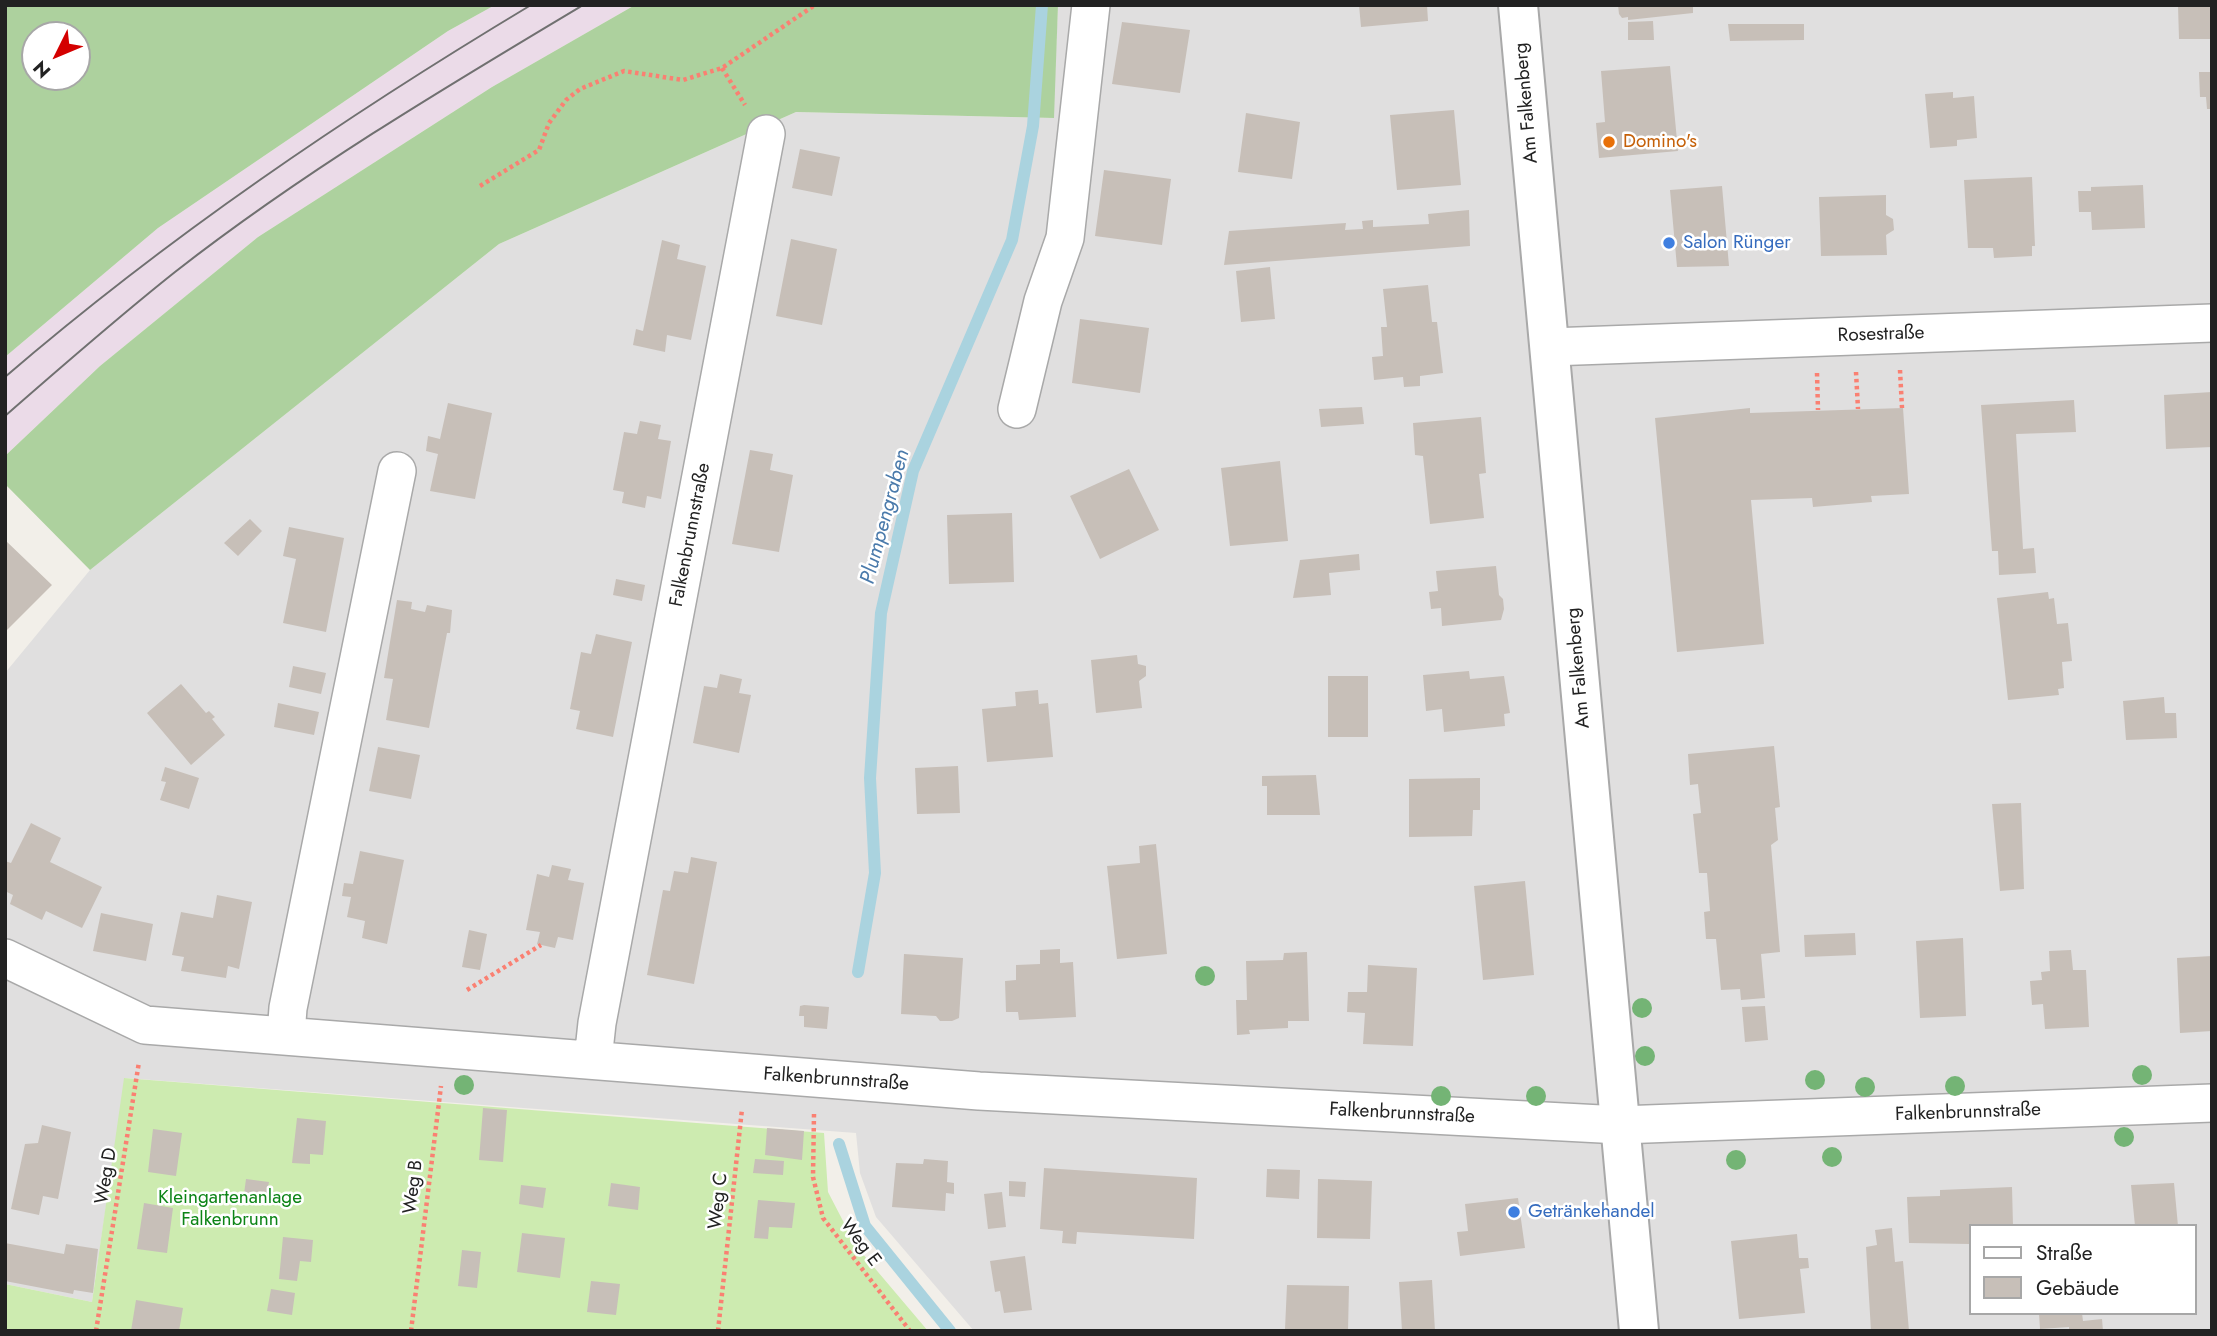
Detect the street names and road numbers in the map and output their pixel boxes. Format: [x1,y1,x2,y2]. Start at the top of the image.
street label: Am Falkenberg [1510,42,1544,164]
street label: Rosestraße [1837,322,1925,348]
street label: Falkenbrunnstraße [666,461,716,609]
street label: Am Falkenberg [1562,607,1596,729]
street label: Falkenbrunnstraße [762,1064,910,1096]
street label: Falkenbrunnstraße [1329,1099,1475,1129]
street label: Falkenbrunnstraße [1895,1099,2041,1127]
street label: Weg D [91,1146,123,1206]
street label: Weg B [399,1159,429,1215]
street label: Weg C [705,1172,733,1230]
street label: Weg E [835,1215,885,1271]

